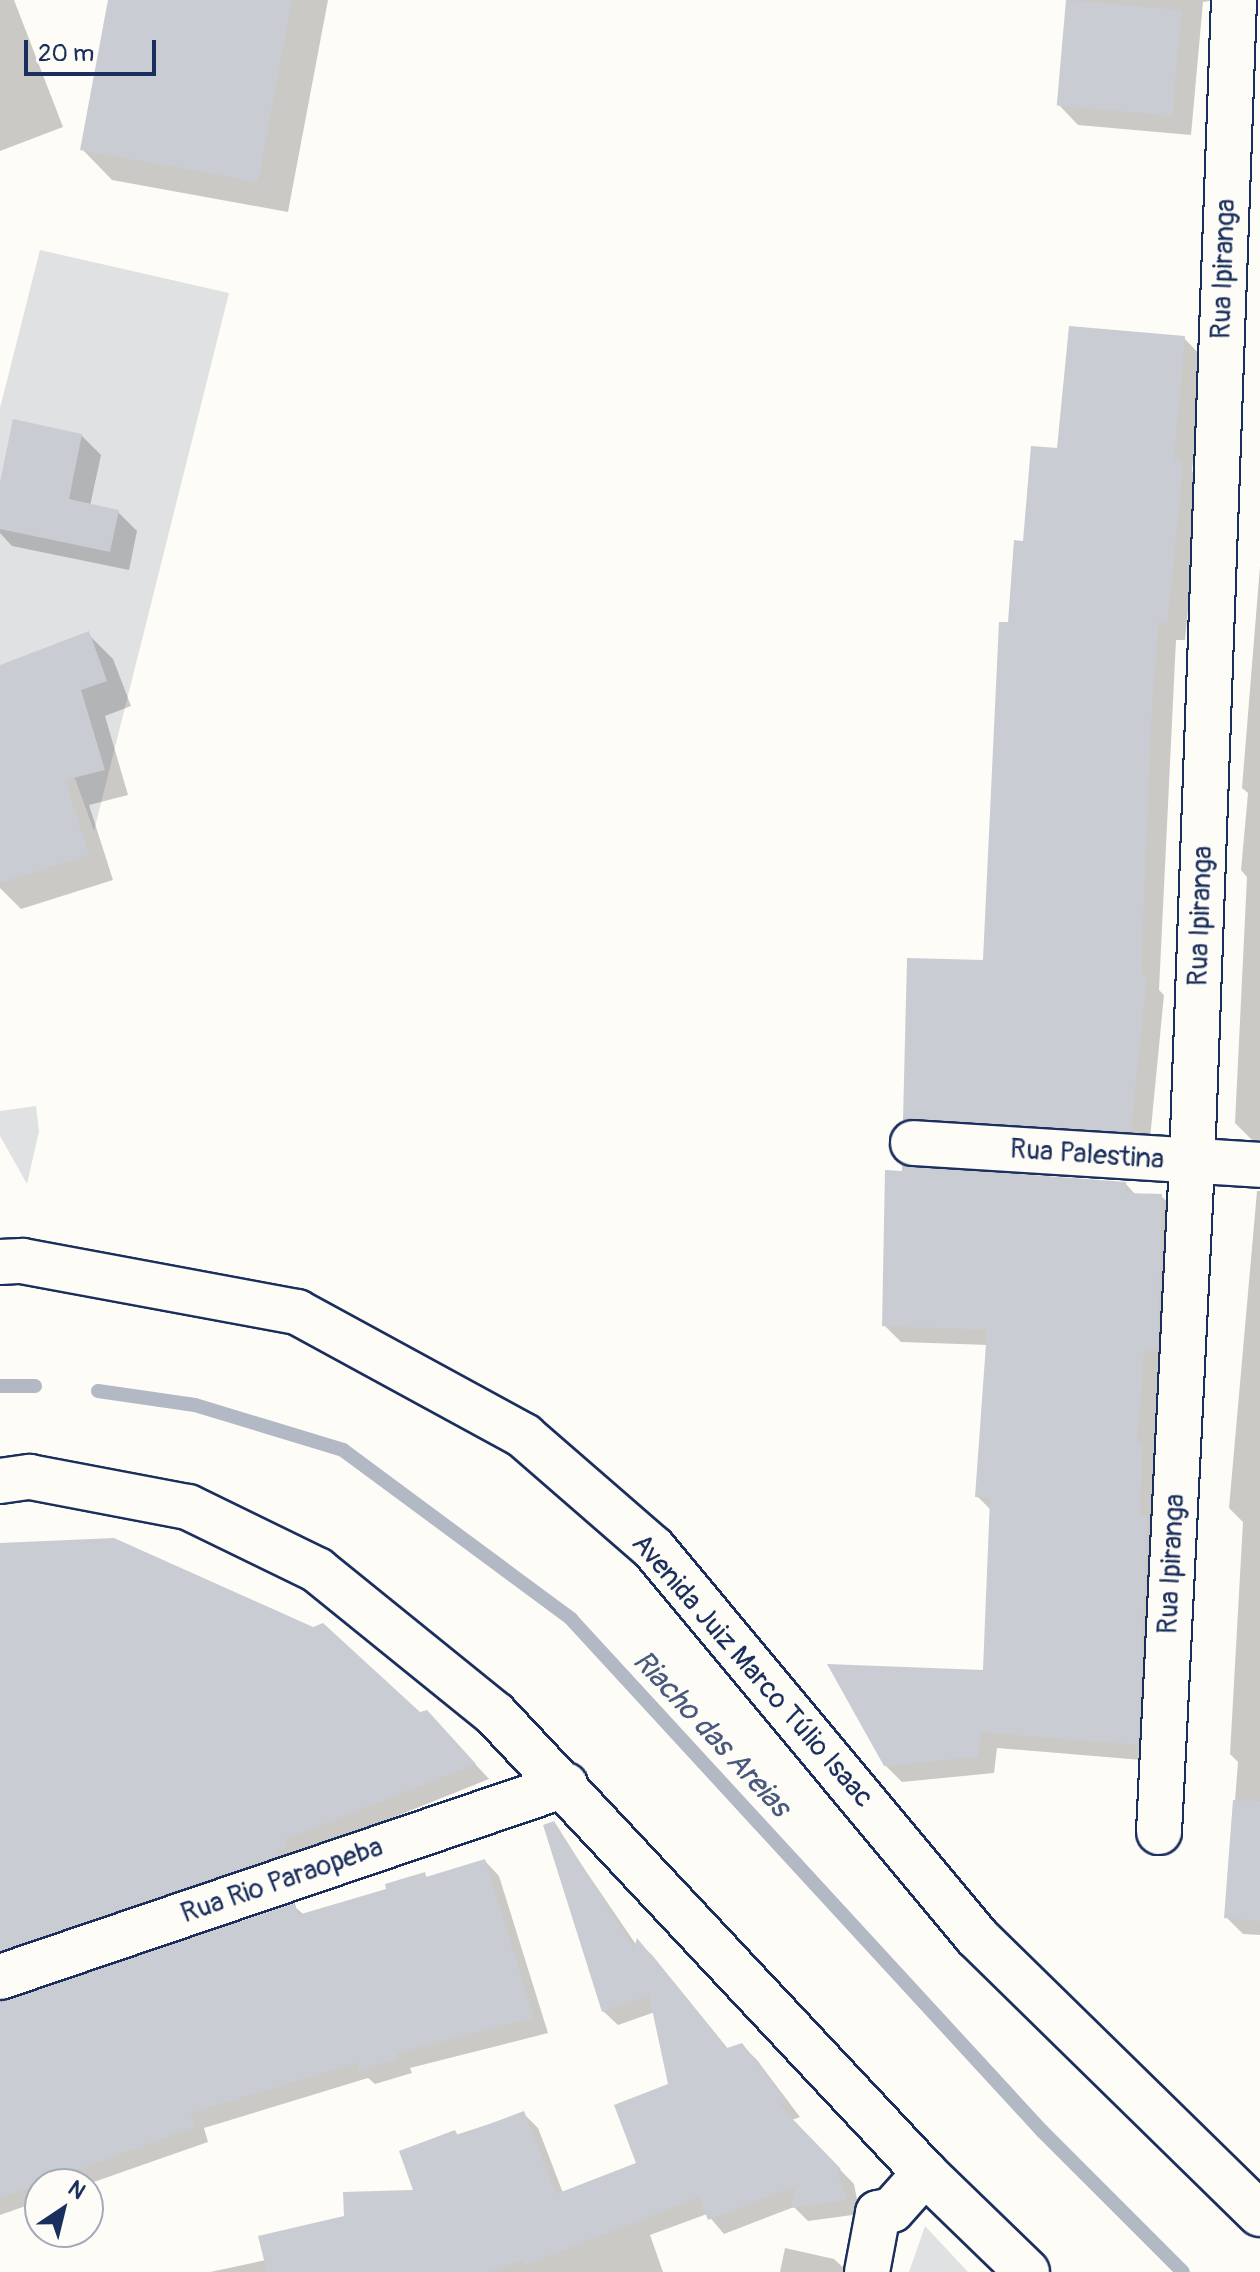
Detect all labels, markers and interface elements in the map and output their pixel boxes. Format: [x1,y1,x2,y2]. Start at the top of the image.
scale bar [28,24,160,74]
text: 20 m [38,39,94,68]
street label: Rua Ipiranga [1205,198,1243,340]
street label: Rua Ipiranga [1182,845,1220,987]
street label: Rua Palestina [1009,1133,1165,1177]
street label: Rua Ipiranga [1152,1493,1192,1635]
street label: Avenida Juiz Marco Túlio Isaac [624,1527,880,1815]
water label: Riacho das Areias [625,1643,797,1825]
street label: Rua Rio Paraopeba [177,1831,387,1931]
north arrow [24,2168,104,2248]
text: N [62,2174,91,2206]

